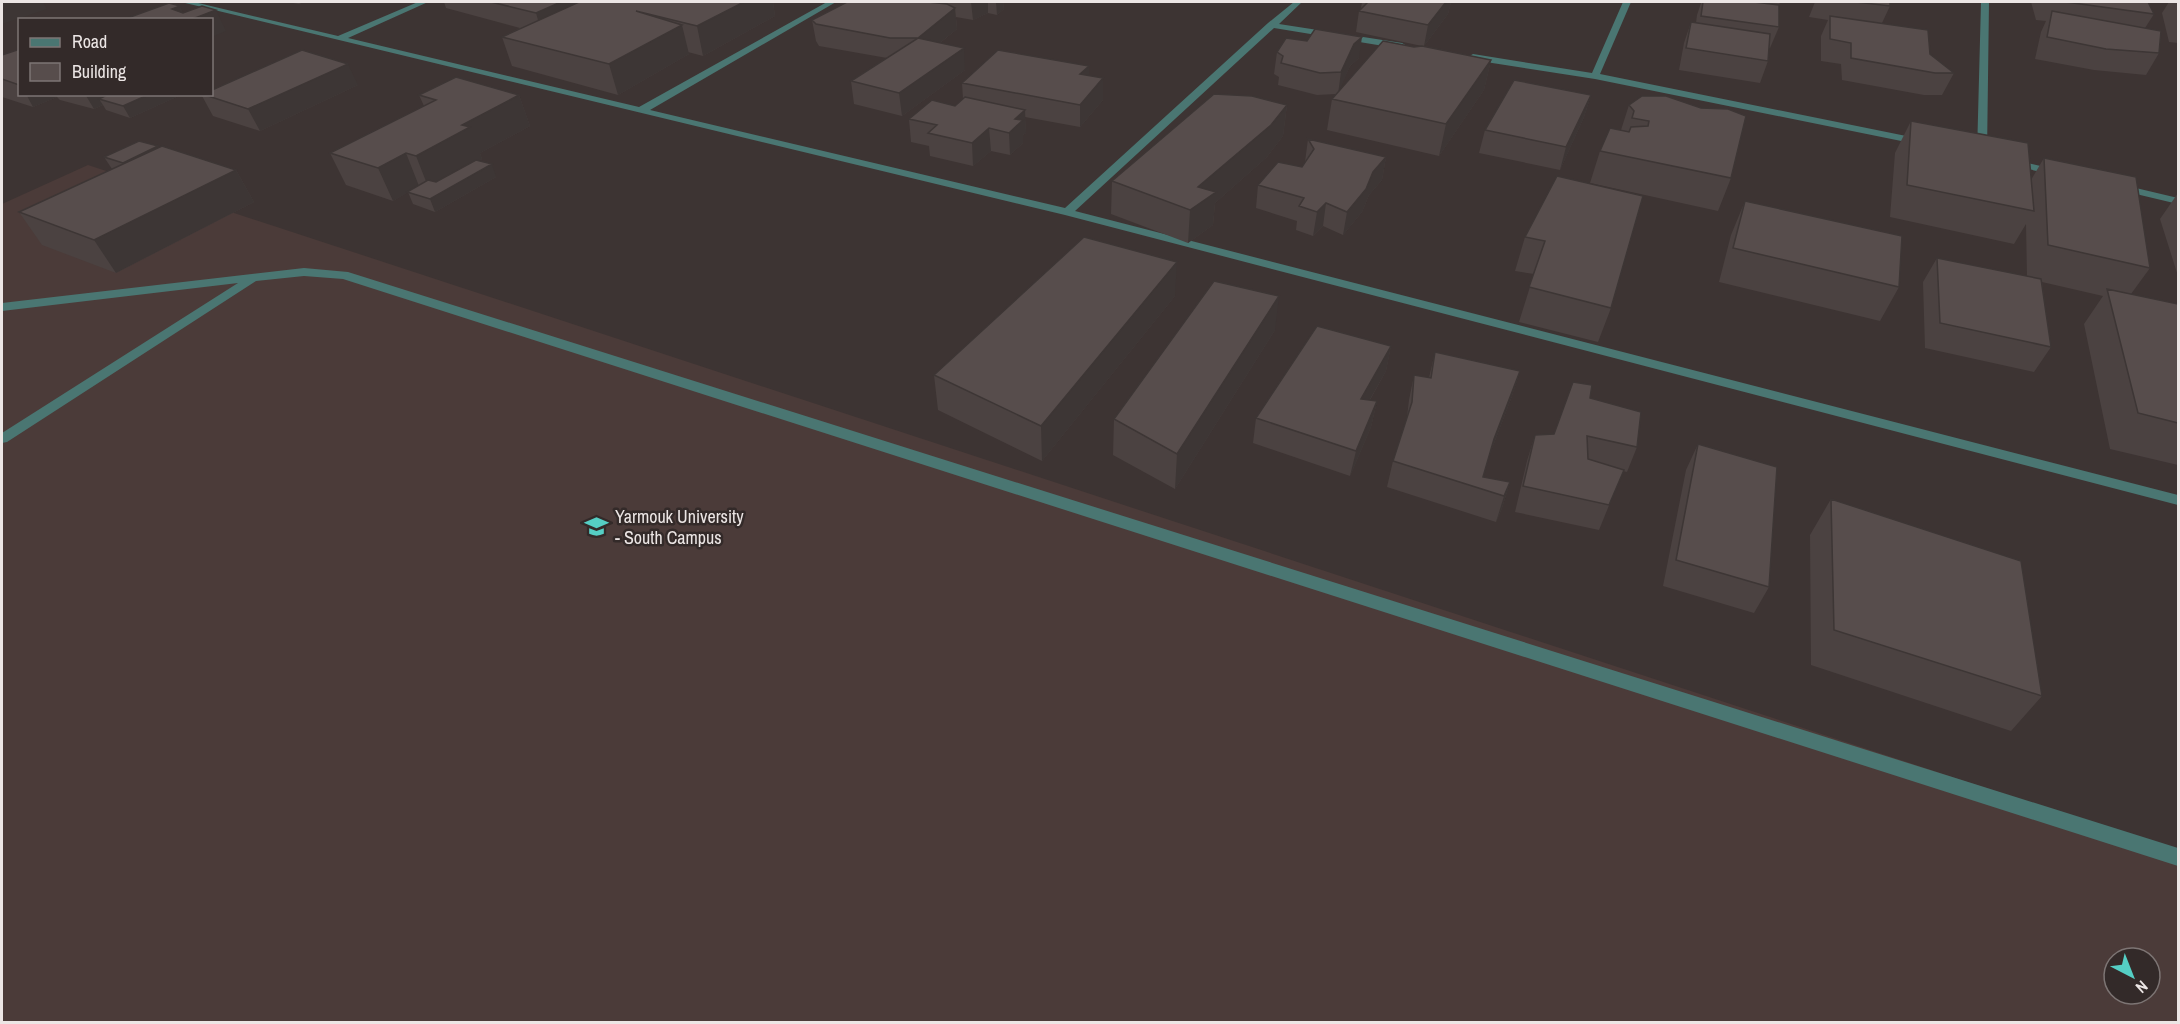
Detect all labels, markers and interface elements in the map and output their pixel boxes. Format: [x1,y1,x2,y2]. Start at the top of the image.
legend [18,18,213,96]
text: Road [72,29,107,54]
text: Building [72,59,127,84]
place label: Yarmouk University - South Campus [615,504,744,550]
school or university icon: Yarmouk University - South Campus [584,514,610,540]
north arrow [2102,946,2162,1006]
text: N [2131,976,2153,998]

